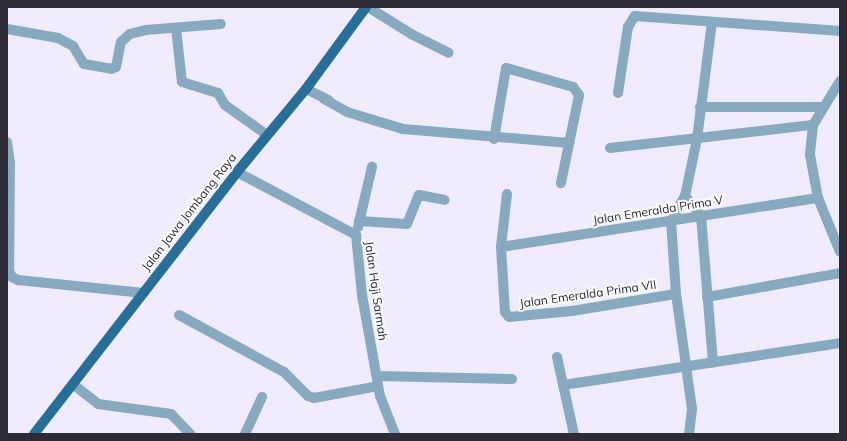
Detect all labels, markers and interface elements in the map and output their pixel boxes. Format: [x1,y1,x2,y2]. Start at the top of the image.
street label: Jalan Jawa Jombang Raya [139,150,239,274]
street label: Jalan Emeralda Prima V [592,193,724,227]
street label: Jalan Haji Sarmah [362,240,390,342]
street label: Jalan Emeralda Prima VII [519,277,657,311]

